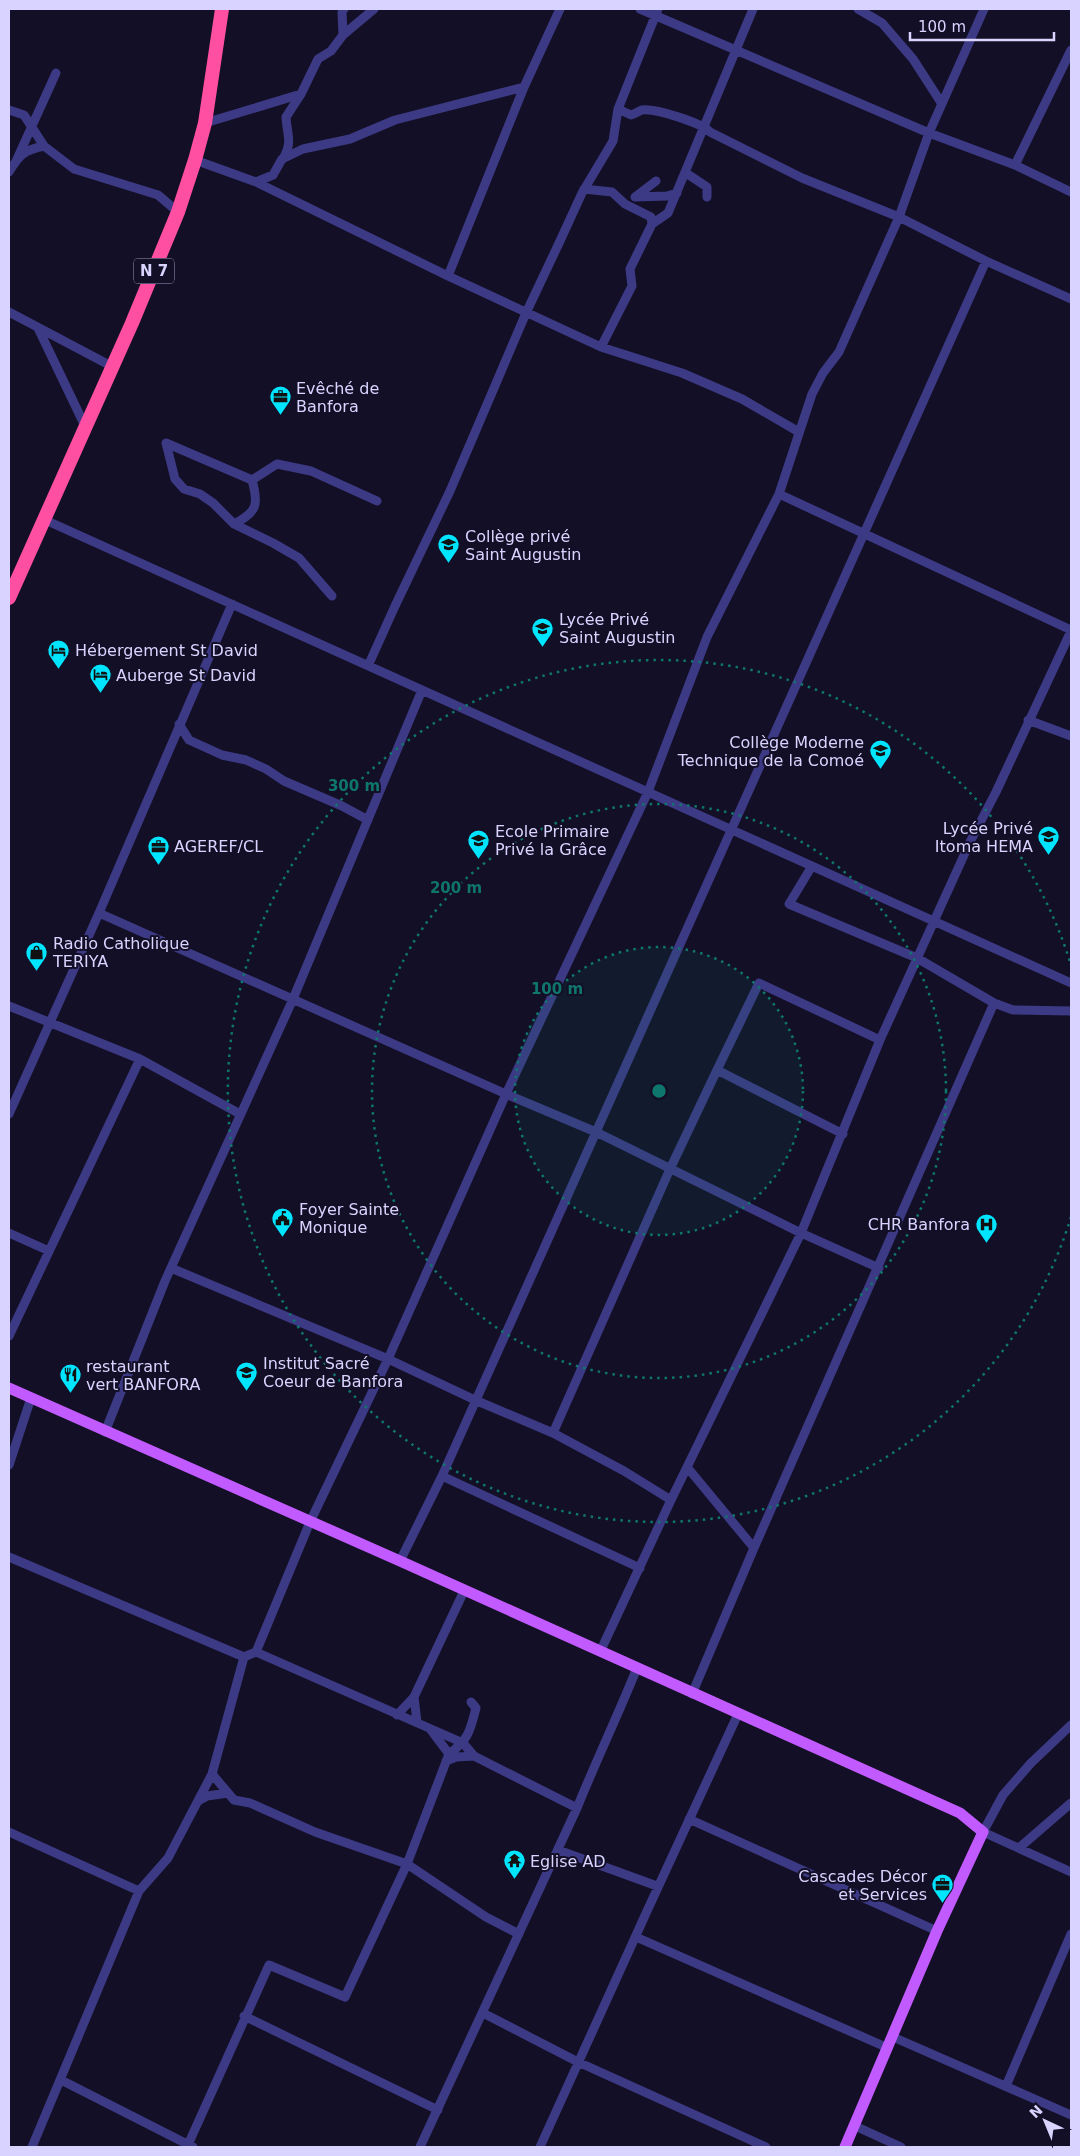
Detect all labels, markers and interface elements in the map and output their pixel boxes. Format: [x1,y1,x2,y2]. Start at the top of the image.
scale bar [910,10,1054,42]
text: 100 m [918,18,966,36]
road number: N 7 [134,258,174,284]
place label: Evêché de Banfora [296,379,379,416]
office icon: Evêché de Banfora [268,385,292,416]
place label: Collège privé Saint Augustin [465,527,581,564]
school or university icon: Collège privé Saint Augustin [437,533,461,564]
place label: Lycée Privé Saint Augustin [559,610,675,647]
school or university icon: Lycée Privé Saint Augustin [531,616,555,647]
hotel icon: Hébergement St David [47,638,71,669]
place label: Hébergement St David [75,641,258,660]
hotel icon: Auberge St David [88,663,112,694]
place label: Auberge St David [116,666,256,685]
place label: Collège Moderne Technique de la Comoé [677,733,864,770]
school or university icon: Collège Moderne Technique de la Comoé [868,739,892,770]
text: 300 m [328,777,380,795]
place label: Lycée Privé Itoma HEMA [935,819,1033,856]
place label: Ecole Primaire Privé la Grâce [495,822,609,859]
school or university icon: Lycée Privé Itoma HEMA [1037,825,1061,856]
school or university icon: Ecole Primaire Privé la Grâce [467,828,491,859]
office icon: AGEREF/CL [146,834,170,865]
place label: AGEREF/CL [174,837,263,856]
text: 200 m [430,879,482,897]
place label: Radio Catholique TERIYA [52,934,189,971]
shop icon: Radio Catholique TERIYA [25,940,49,971]
text: 100 m [531,980,583,998]
centre of rings [650,1082,668,1100]
place label: Foyer Sainte Monique [299,1200,399,1237]
public building icon: Foyer Sainte Monique [271,1206,295,1237]
hospital icon: CHR Banfora [974,1212,998,1243]
place label: CHR Banfora [868,1215,970,1234]
place label: Institut Sacré Coeur de Banfora [263,1354,403,1391]
place label: restaurant vert BANFORA [86,1357,200,1394]
school or university icon: Institut Sacré Coeur de Banfora [235,1360,259,1391]
restaurant icon: restaurant vert BANFORA [58,1363,82,1394]
temple icon: Eglise AD [502,1849,526,1880]
place label: Eglise AD [530,1852,606,1871]
place label: Cascades Décor et Services [798,1867,927,1904]
office icon: Cascades Décor et Services [931,1873,955,1904]
north arrow [1020,2096,1070,2146]
text: N [1026,2102,1046,2121]

